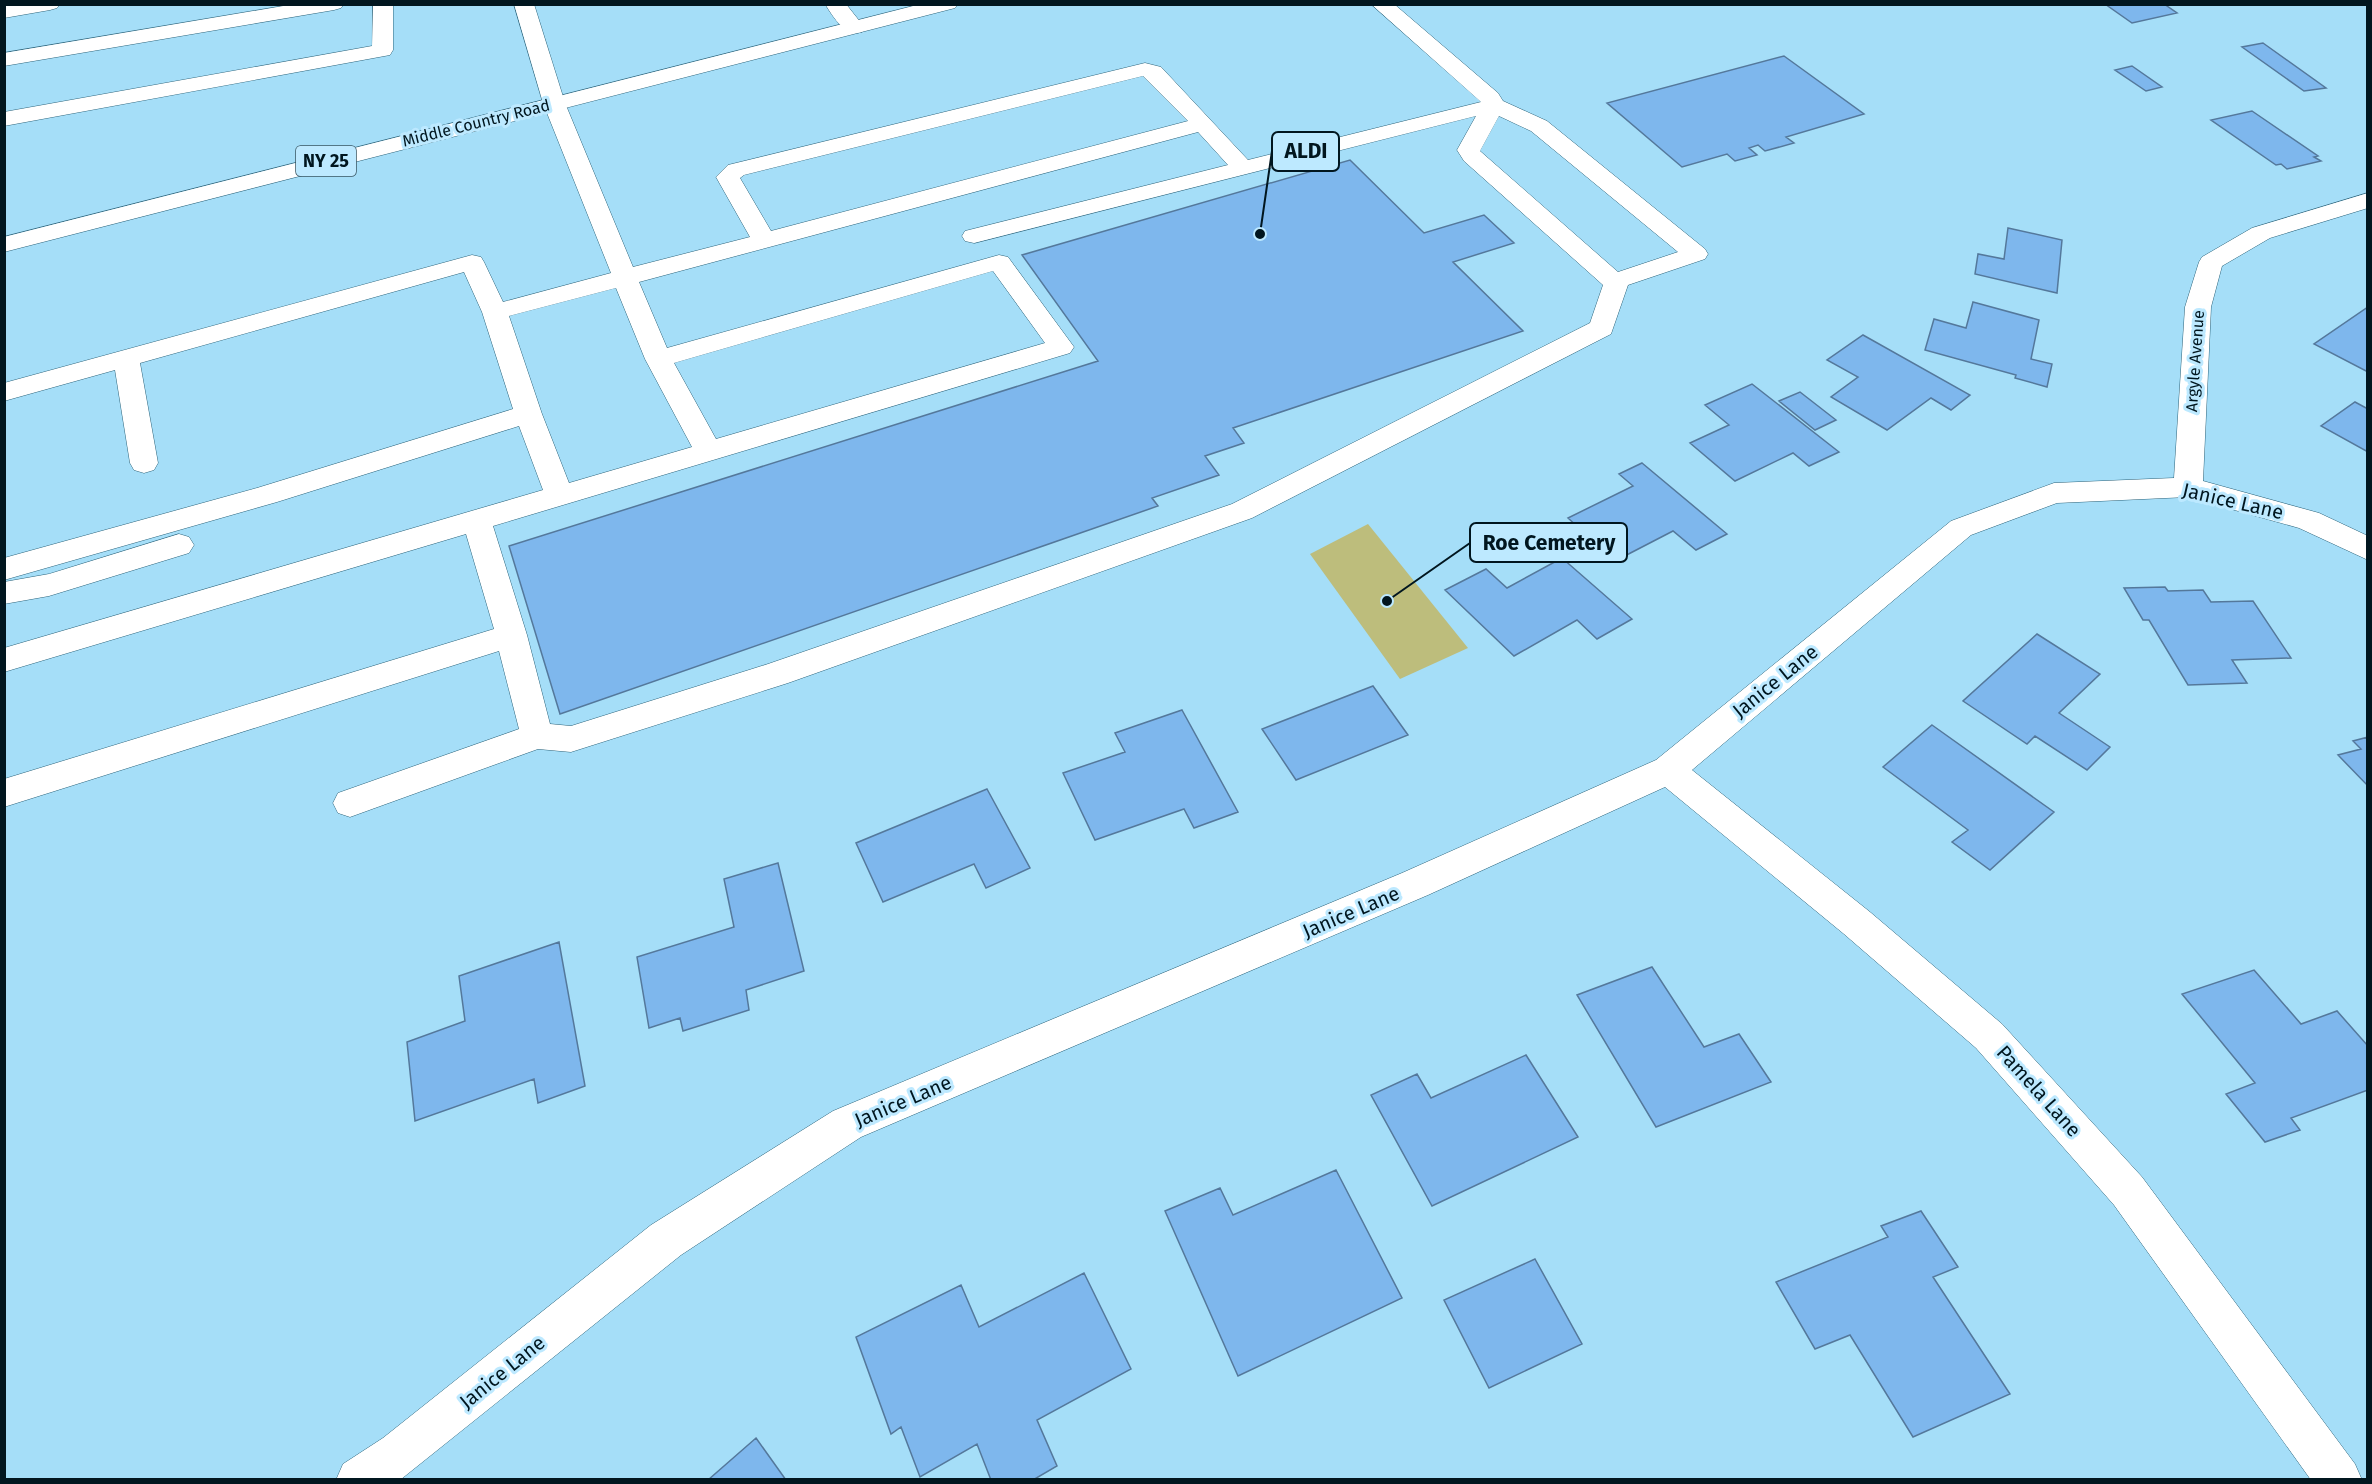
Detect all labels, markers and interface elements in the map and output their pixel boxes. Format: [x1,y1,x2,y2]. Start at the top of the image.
street label: Middle Country Road [400,95,552,151]
callout: ALDI [1272,132,1339,171]
text: ALDI [1284,138,1328,164]
road number: NY 25 [296,146,356,176]
street label: Argyle Avenue [2182,309,2208,413]
street label: Janice Lane [2180,478,2286,524]
callout: Roe Cemetery [1470,523,1627,562]
text: Roe Cemetery [1483,530,1615,556]
street label: Janice Lane [1727,639,1823,723]
street label: Janice Lane [1299,881,1403,943]
street label: Pamela Lane [1992,1040,2086,1142]
street label: Janice Lane [851,1070,955,1132]
street label: Janice Lane [454,1330,550,1414]

